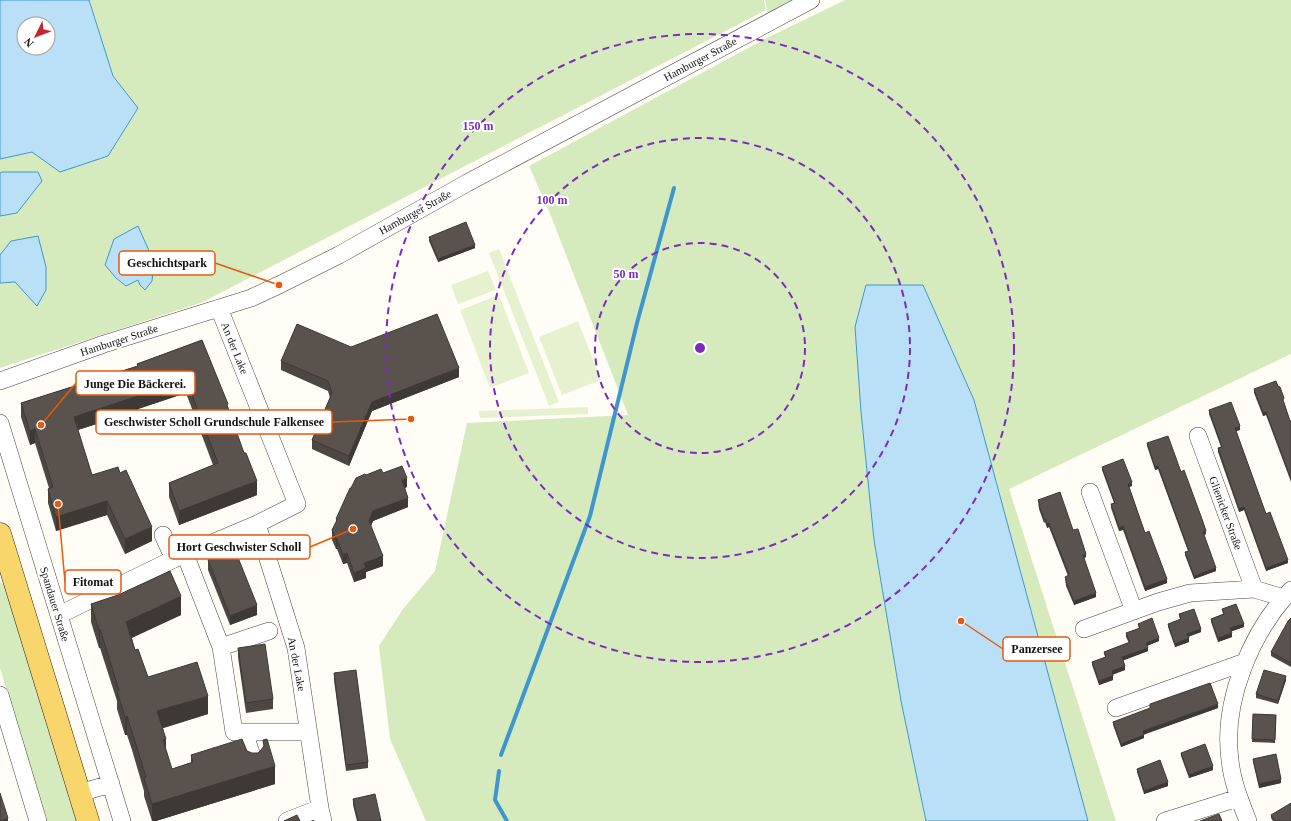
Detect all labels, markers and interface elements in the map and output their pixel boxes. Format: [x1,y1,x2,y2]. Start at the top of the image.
north arrow [16,16,56,56]
street label: Hamburger Straße [662,35,739,83]
text: N [21,36,36,50]
text: 150 m [463,119,494,133]
street label: Hamburger Straße [377,187,453,237]
text: 100 m [537,193,568,207]
callout: Geschichtspark [119,251,215,275]
text: Geschichtspark [127,256,207,270]
text: 50 m [614,267,639,281]
street label: An der Lake [219,320,251,376]
street label: Hamburger Straße [79,322,159,358]
centre of rings [693,341,707,355]
callout: Junge Die Bäckerei. [76,371,195,395]
text: Junge Die Bäckerei. [84,377,186,391]
callout: Geschwister Scholl Grundschule Falkensee [96,410,332,434]
text: Geschwister Scholl Grundschule Falkensee [104,415,325,429]
street label: Glienicker Straße [1207,475,1245,551]
callout: Hort Geschwister Scholl [169,535,310,559]
text: Hort Geschwister Scholl [177,540,302,554]
street label: Spandauer Straße [38,565,72,643]
callout: Fitomat [65,570,121,594]
text: Fitomat [73,575,113,589]
street label: An der Lake [286,636,308,692]
callout: Panzersee [1003,637,1070,661]
text: Panzersee [1011,642,1063,656]

